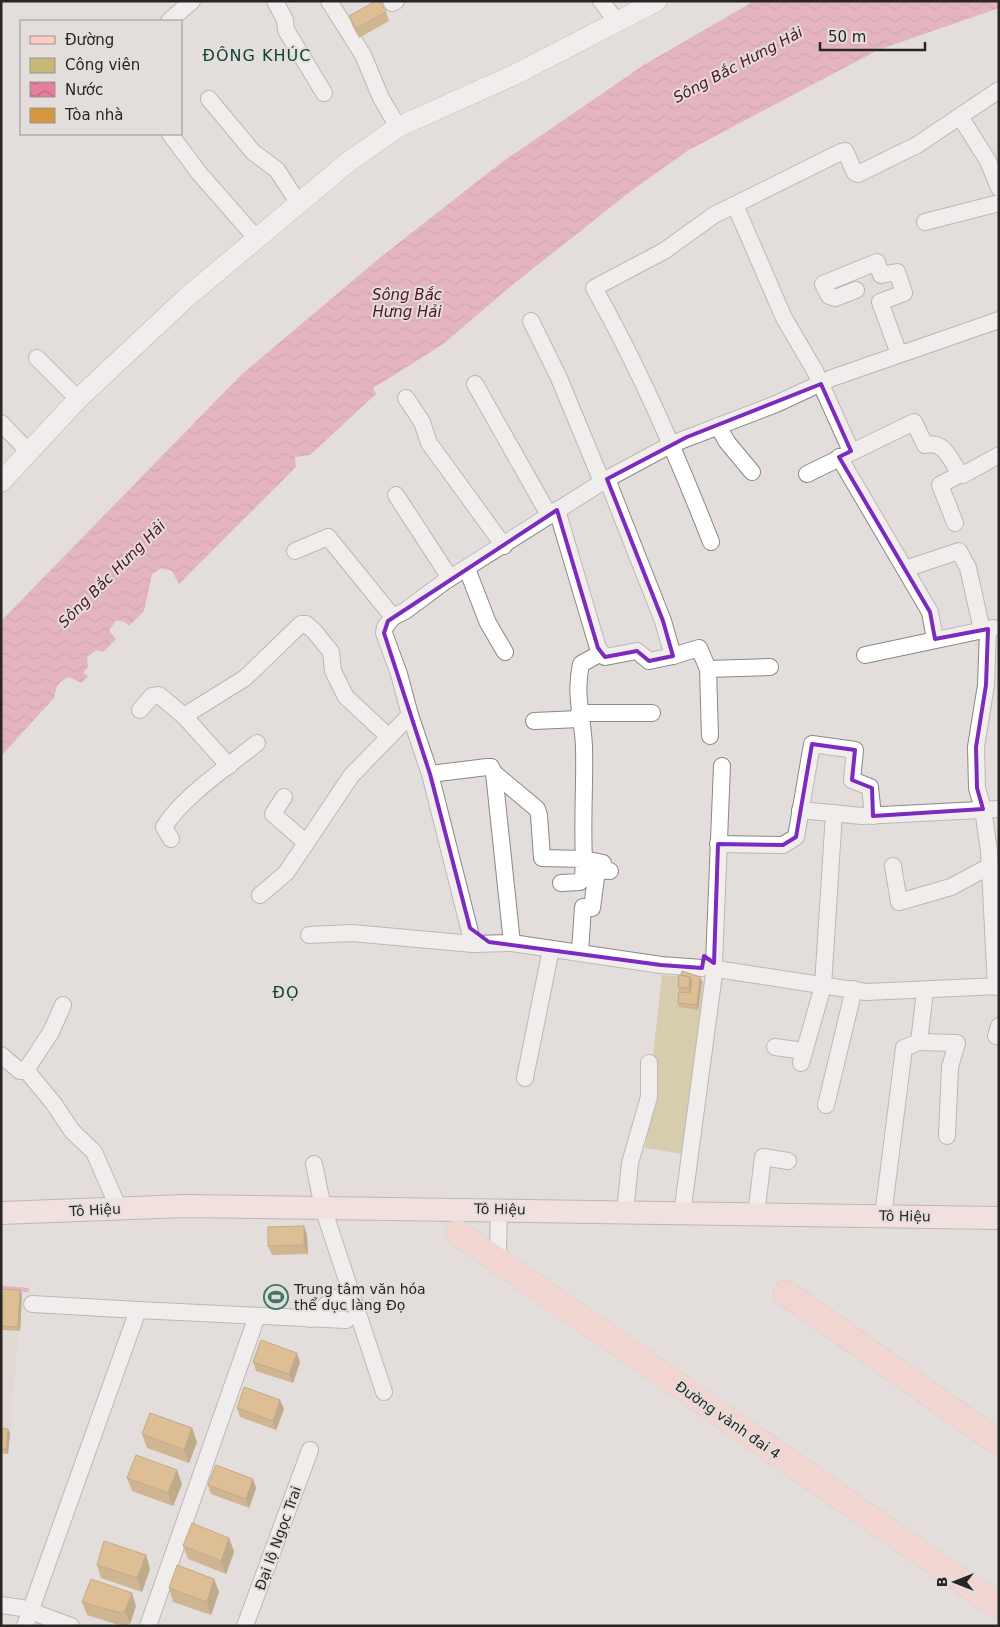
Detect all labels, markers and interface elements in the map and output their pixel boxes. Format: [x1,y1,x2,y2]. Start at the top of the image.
legend [20,20,182,135]
scale bar [820,20,925,52]
water label: Sông Bắc Hưng Hải [670,23,807,107]
text: 50 m [828,28,866,46]
text: Đường [65,31,114,49]
district label: ĐÔNG KHÚC [203,46,311,65]
text: Công viên [65,56,140,74]
text: Nước [65,81,103,99]
text: Tòa nhà [64,106,124,124]
water label: Sông Bắc Hưng Hải [372,286,443,321]
water label: Sông Bắc Hưng Hải [55,516,170,631]
district label: ĐỌ [273,983,300,1002]
street label: Tô Hiệu [68,1201,121,1219]
street label: Tô Hiệu [473,1201,526,1217]
street label: Tô Hiệu [878,1208,931,1224]
place label: Trung tâm văn hóa thể dục làng Đọ [293,1281,426,1313]
sports icon: Trung tâm văn hóa thể dục làng Đọ [263,1284,289,1310]
street label: Đường vành đai 4 [673,1378,784,1462]
street label: Đại lộ Ngọc Trai [252,1484,304,1592]
north arrow [930,1557,980,1607]
text: B [934,1577,950,1587]

